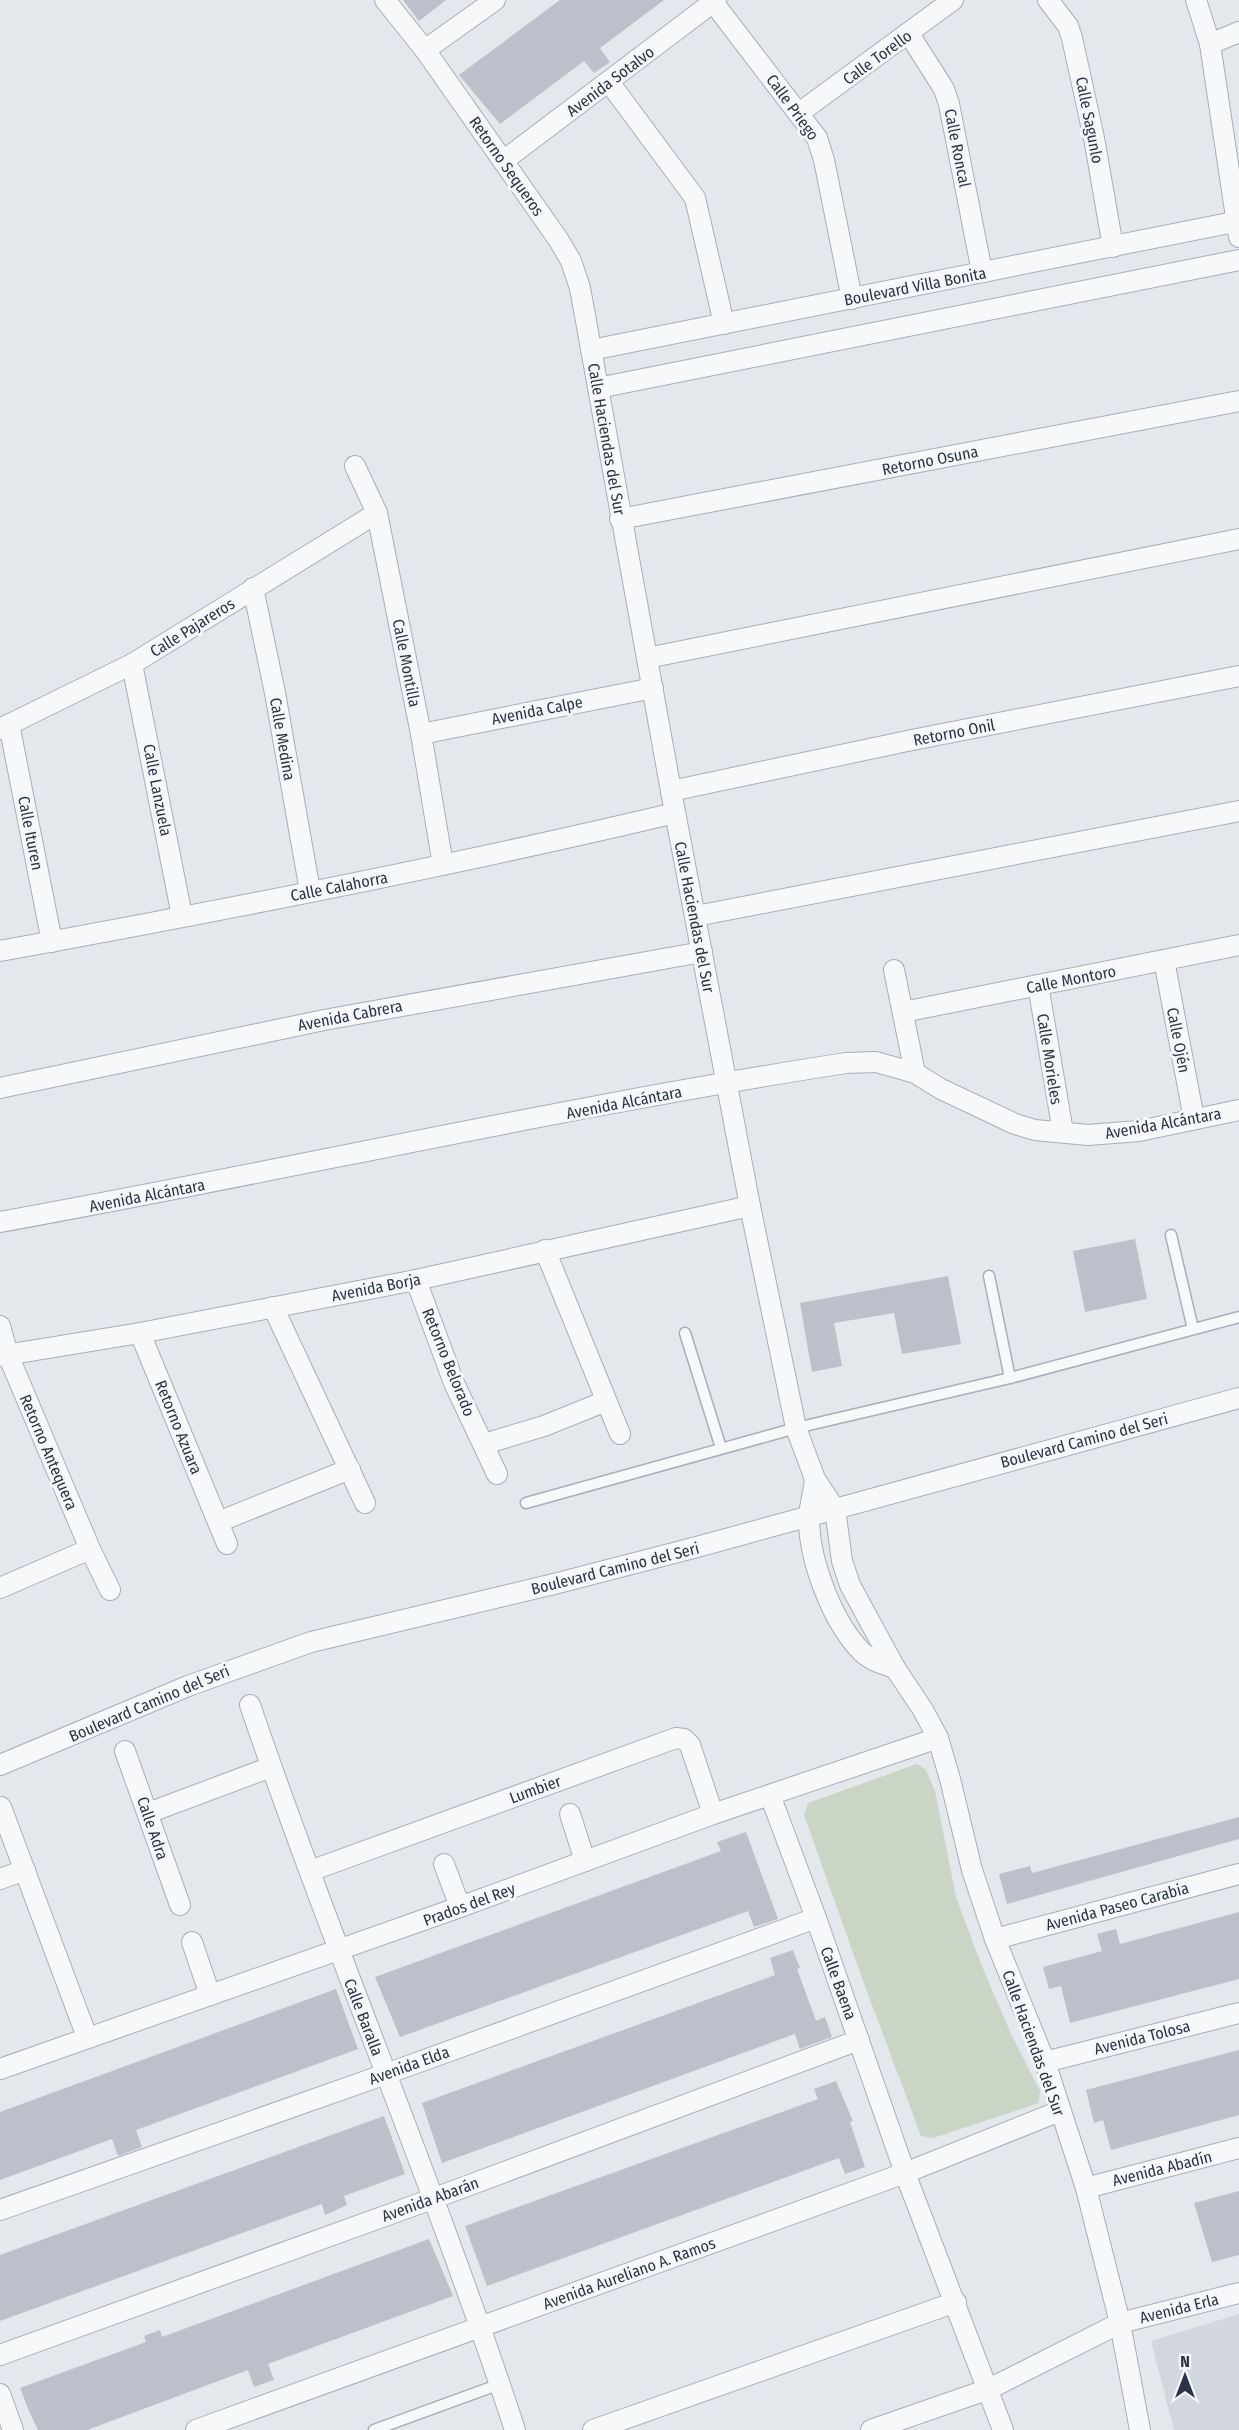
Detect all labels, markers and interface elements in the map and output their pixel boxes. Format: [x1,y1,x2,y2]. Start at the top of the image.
street label: Calle Torello [839,26,915,89]
street label: Avenida Sotalvo [563,42,658,120]
street label: Calle Priego [762,71,823,144]
street label: Calle Sagunlo [1072,75,1107,165]
street label: Calle Roncal [941,107,974,189]
street label: Retorno Sequeros [465,113,548,220]
street label: Boulevard Villa Bonita [842,263,988,310]
street label: Calle Haciendas del Sur [584,362,629,517]
street label: Retorno Osuna [880,442,980,479]
street label: Calle Pajareros [146,594,238,661]
street label: Calle Montilla [389,617,424,709]
street label: Avenida Calpe [490,692,584,729]
street label: Calle Medina [266,696,299,782]
street label: Retorno Onil [912,715,997,750]
street label: Calle Lanzuela [139,742,176,838]
street label: Calle Ituren [14,794,47,872]
street label: Calle Haciendas del Sur [671,840,719,995]
street label: Calle Calahorra [289,868,389,905]
street label: Calle Montoro [1025,961,1118,997]
street label: Avenida Cabrera [296,996,404,1035]
street label: Calle Ojén [1163,1006,1194,1074]
street label: Calle Morieles [1033,1012,1066,1106]
street label: Avenida Alcántara [565,1082,684,1123]
street label: Avenida Alcántara [1104,1104,1223,1143]
street label: Avenida Alcántara [88,1175,207,1216]
street label: Avenida Borja [330,1270,422,1305]
street label: Retorno Belorado [418,1305,479,1419]
street label: Retorno Azuara [151,1377,206,1477]
street label: Retorno Antequera [16,1392,81,1513]
street label: Boulevard Camino del Seri [998,1409,1170,1472]
street label: Boulevard Camino del Seri [529,1538,701,1599]
street label: Boulevard Camino del Seri [66,1661,232,1746]
street label: Lumbier [507,1771,564,1808]
street label: Calle Adra [133,1794,172,1862]
street label: Avenida Paseo Carabia [1044,1878,1191,1935]
street label: Prados del Rey [421,1879,519,1930]
street label: Calle Baena [817,1944,861,2022]
street label: Calle Haciendas del Sur [998,1968,1069,2119]
street label: Calle Baralla [340,1976,387,2059]
street label: Avenida Tolosa [1092,2016,1192,2059]
street label: Avenida Elda [366,2042,452,2089]
street label: Avenida Abadín [1110,2147,1214,2190]
street label: Avenida Abarán [379,2173,481,2226]
street label: Avenida Aureliano A. Ramos [540,2233,718,2314]
street label: Avenida Erla [1138,2289,1221,2327]
north arrow [1155,2346,1215,2406]
text: N [1180,2352,1190,2371]

